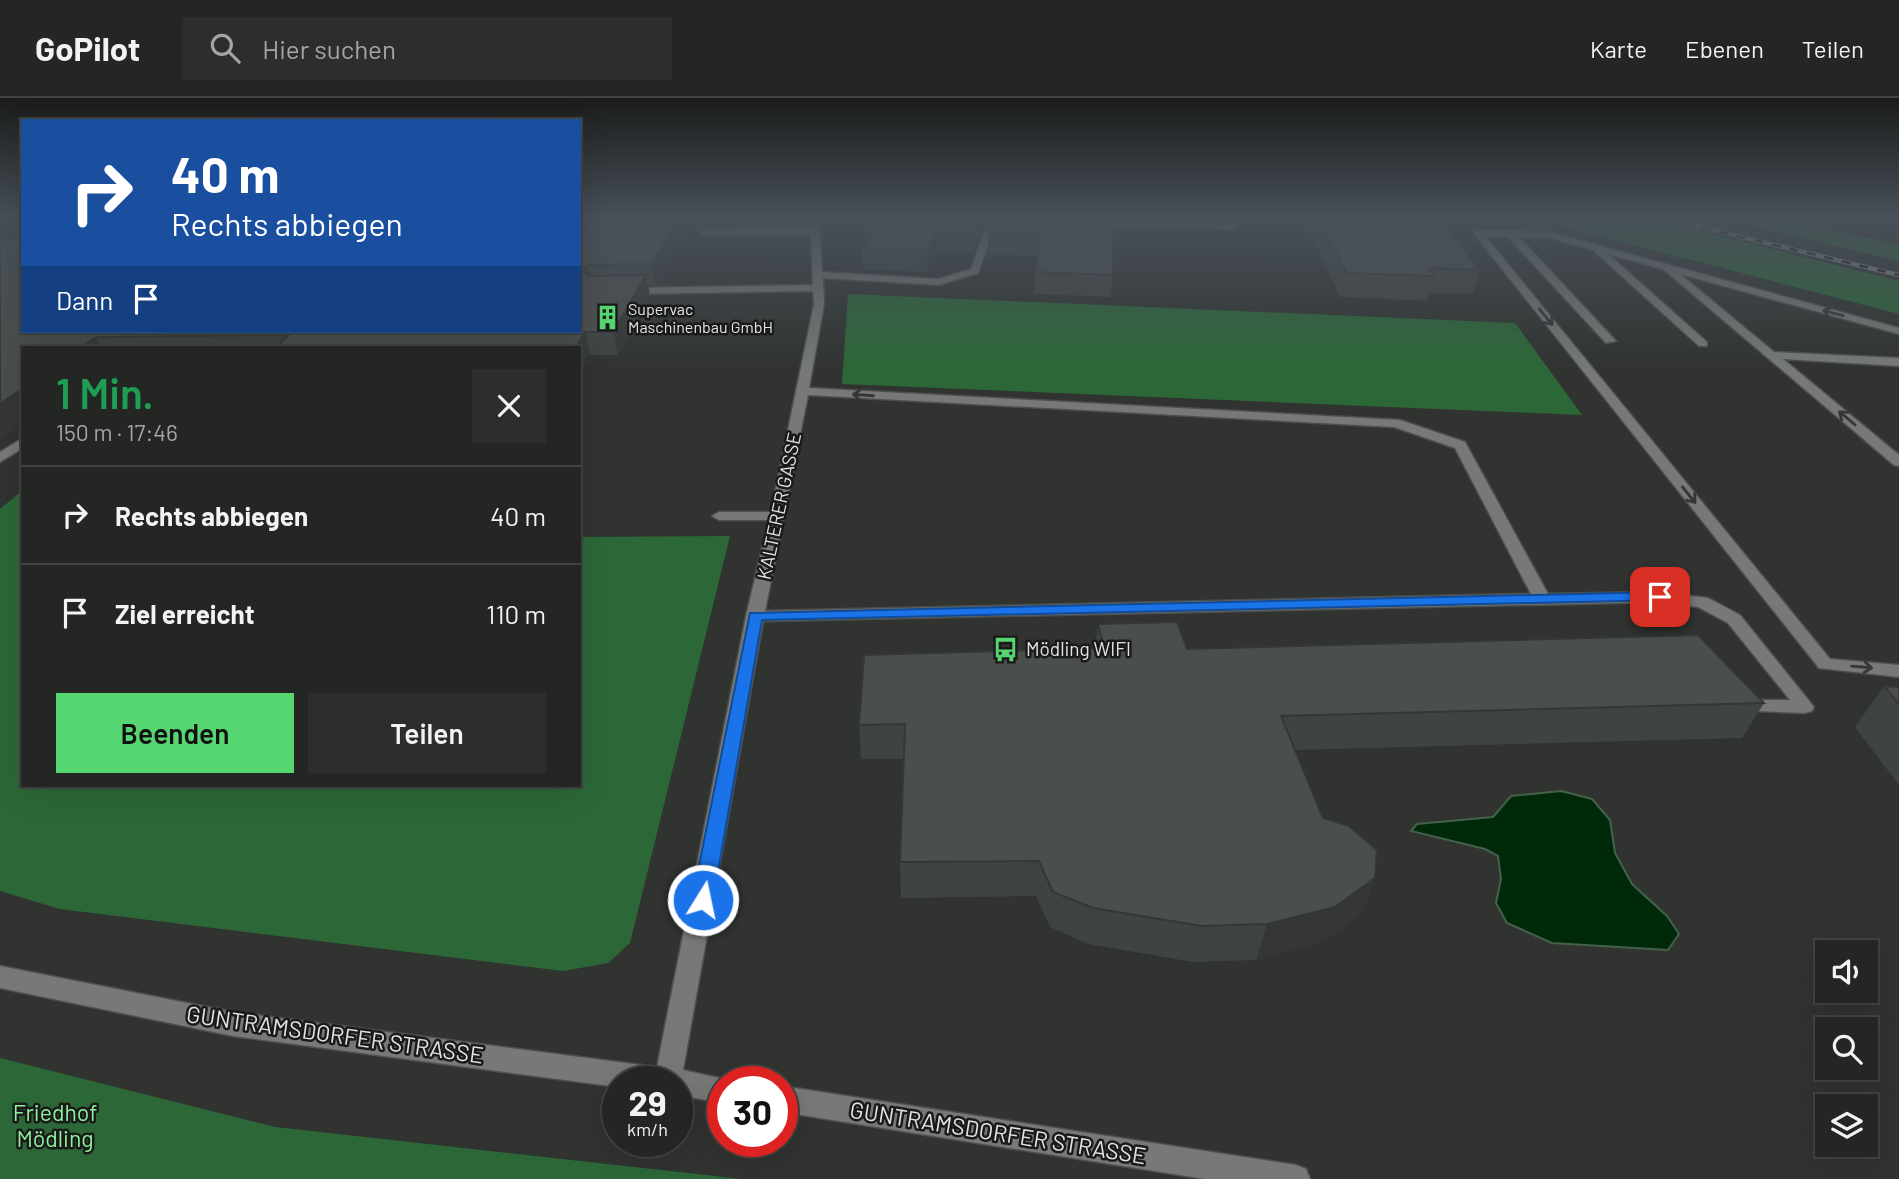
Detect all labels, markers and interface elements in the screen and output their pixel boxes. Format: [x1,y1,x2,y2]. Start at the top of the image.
search box [182,17,672,80]
text: GoPilot [35,28,140,68]
icon: search [206,29,244,67]
text: Hier suchen [262,33,396,64]
text: Karte [1590,34,1647,63]
text: Ebenen [1685,34,1764,63]
text: Teilen [1802,34,1864,63]
text: 40 m [171,144,279,203]
icon: right [56,147,147,238]
text: Rechts abbiegen [171,204,403,242]
icon: arrive [127,280,165,318]
text: Dann [56,284,113,315]
place label: Supervac Maschinenbau GmbH [628,299,773,336]
building icon: Supervac Maschinenbau GmbH [594,304,622,332]
one-way arrow [1822,306,1845,319]
one-way arrow [1538,308,1554,326]
text: 1 Min. [56,367,154,417]
button: close [472,369,546,443]
one-way arrow [852,388,875,401]
one-way arrow [1838,410,1856,426]
text: 150 m · 17:46 [56,418,178,446]
street label: KALTERER GASSE [752,430,805,582]
one-way arrow [1681,485,1697,503]
icon: right [56,496,94,534]
text: Rechts abbiegen [115,500,308,531]
text: 40 m [490,500,546,531]
pin [1630,567,1690,627]
icon: arrive [1641,578,1679,616]
icon: arrive [56,594,94,632]
text: Ziel erreicht [115,598,255,629]
text: 110 m [486,598,546,629]
bus stop icon: Mödling WIFI [992,635,1020,663]
place label: Mödling WIFI [1026,637,1131,660]
one-way arrow [1850,661,1873,674]
button: Beenden [56,693,294,773]
button: Teilen [308,693,546,773]
position arrow [666,863,740,937]
map controls [1815,940,1878,1157]
button: sound [1815,940,1878,1003]
street label: GUNTRAMSDORFER STRASSE [185,999,485,1069]
button: search [1815,1017,1878,1080]
speed limit sign: 30 [707,1066,798,1157]
text: 29 [628,1081,667,1123]
button: layers [1815,1094,1878,1157]
street label: GUNTRAMSDORFER STRASSE [848,1095,1148,1169]
park label: Friedhof Mödling [13,1098,97,1152]
text: km/h [627,1118,668,1140]

